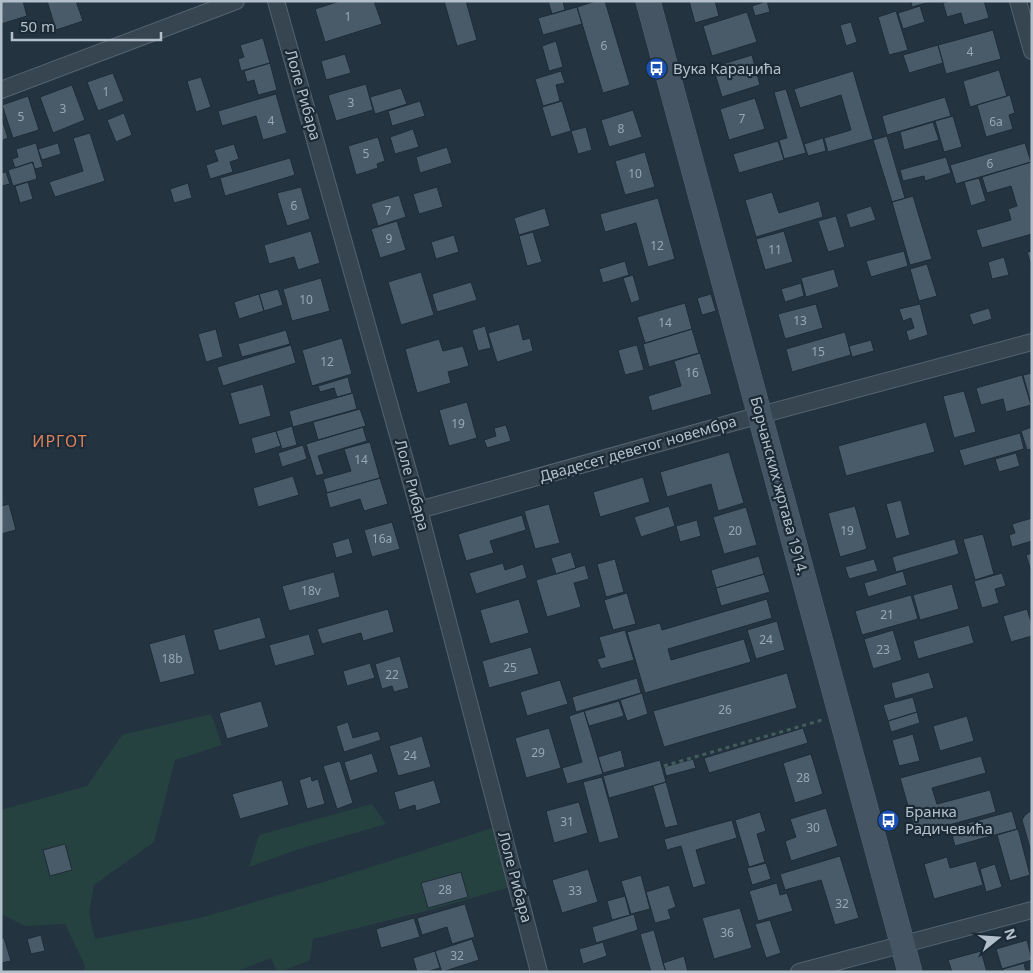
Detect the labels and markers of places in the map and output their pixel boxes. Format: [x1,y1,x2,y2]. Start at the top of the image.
bus stop icon: Вука Караџића [645,57,669,81]
place label: Вука Караџића [673,58,781,78]
place label: Бранка Радичевића [905,801,993,838]
bus stop icon: Бранка Радичевића [877,809,901,833]

